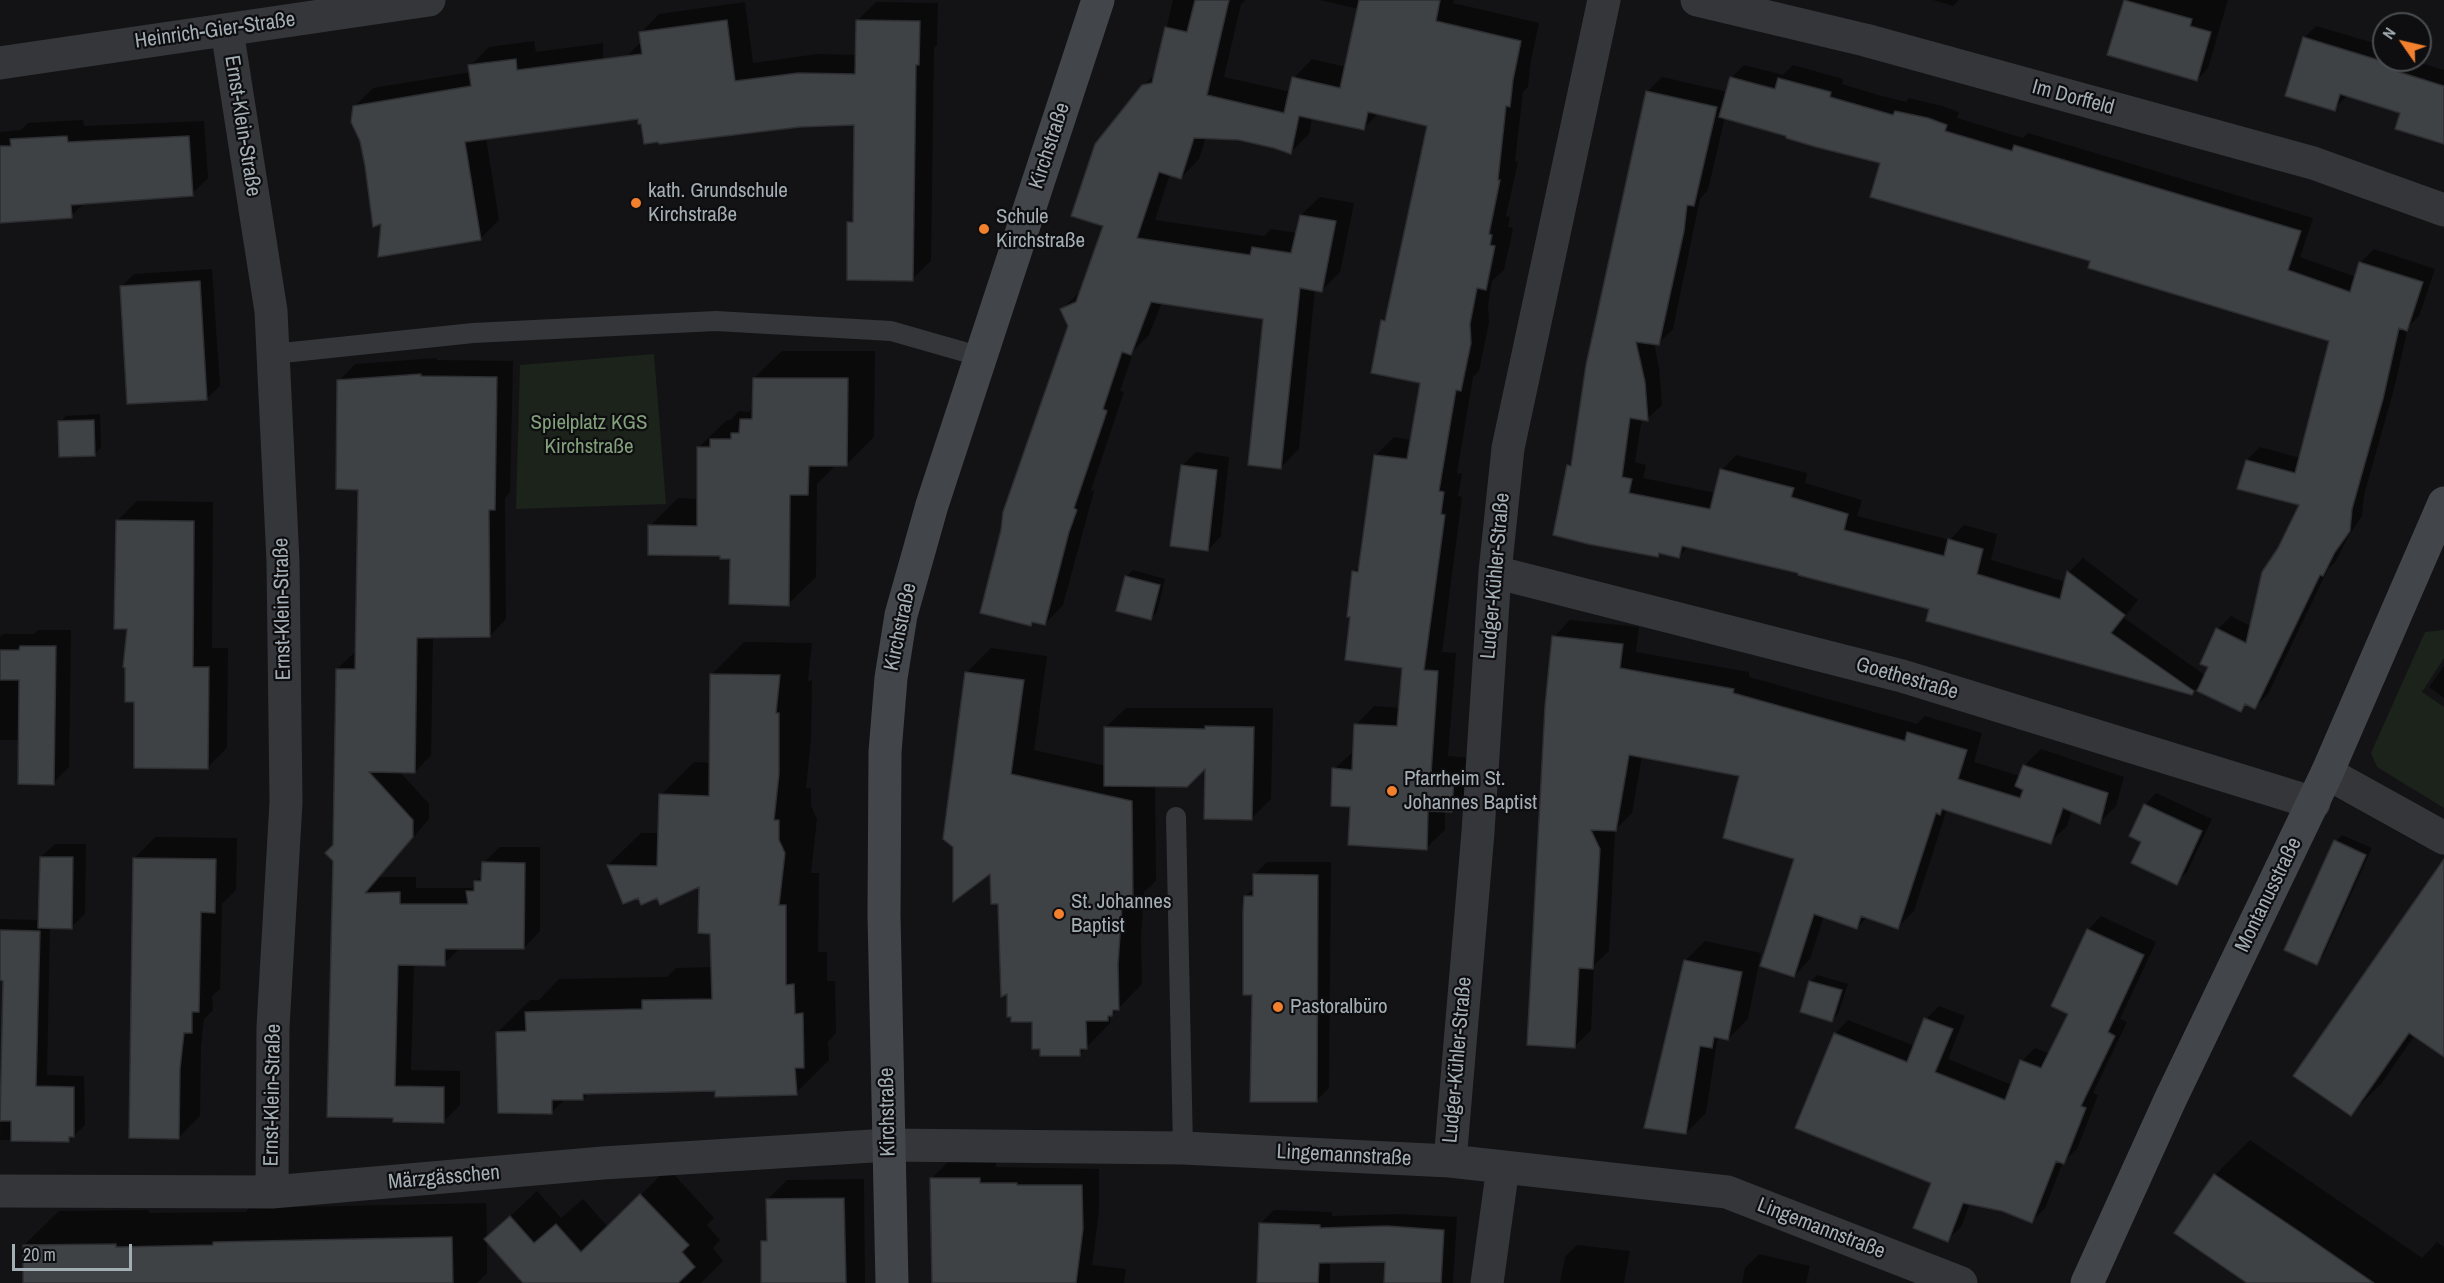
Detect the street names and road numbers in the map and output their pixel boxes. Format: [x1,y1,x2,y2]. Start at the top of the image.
street label: Heinrich-Gier-Straße [133,7,297,55]
street label: Ernst-Klein-Straße [218,54,266,198]
street label: Im Dorffeld [2029,75,2117,121]
street label: Kirchstraße [1024,100,1076,192]
street label: Ludger-Kühler-Straße [1476,492,1516,660]
street label: Ernst-Klein-Straße [269,537,297,681]
street label: Kirchstraße [879,581,923,673]
street label: Goethestraße [1853,652,1961,706]
street label: Montanusstraße [2230,834,2308,956]
street label: Ludger-Kühler-Straße [1438,976,1478,1144]
street label: Ernst-Klein-Straße [259,1023,287,1167]
street label: Kirchstraße [875,1067,901,1157]
street label: Lingemannstraße [1276,1140,1412,1172]
street label: Märzgässchen [387,1161,501,1195]
street label: Lingemannstraße [1753,1193,1889,1265]

